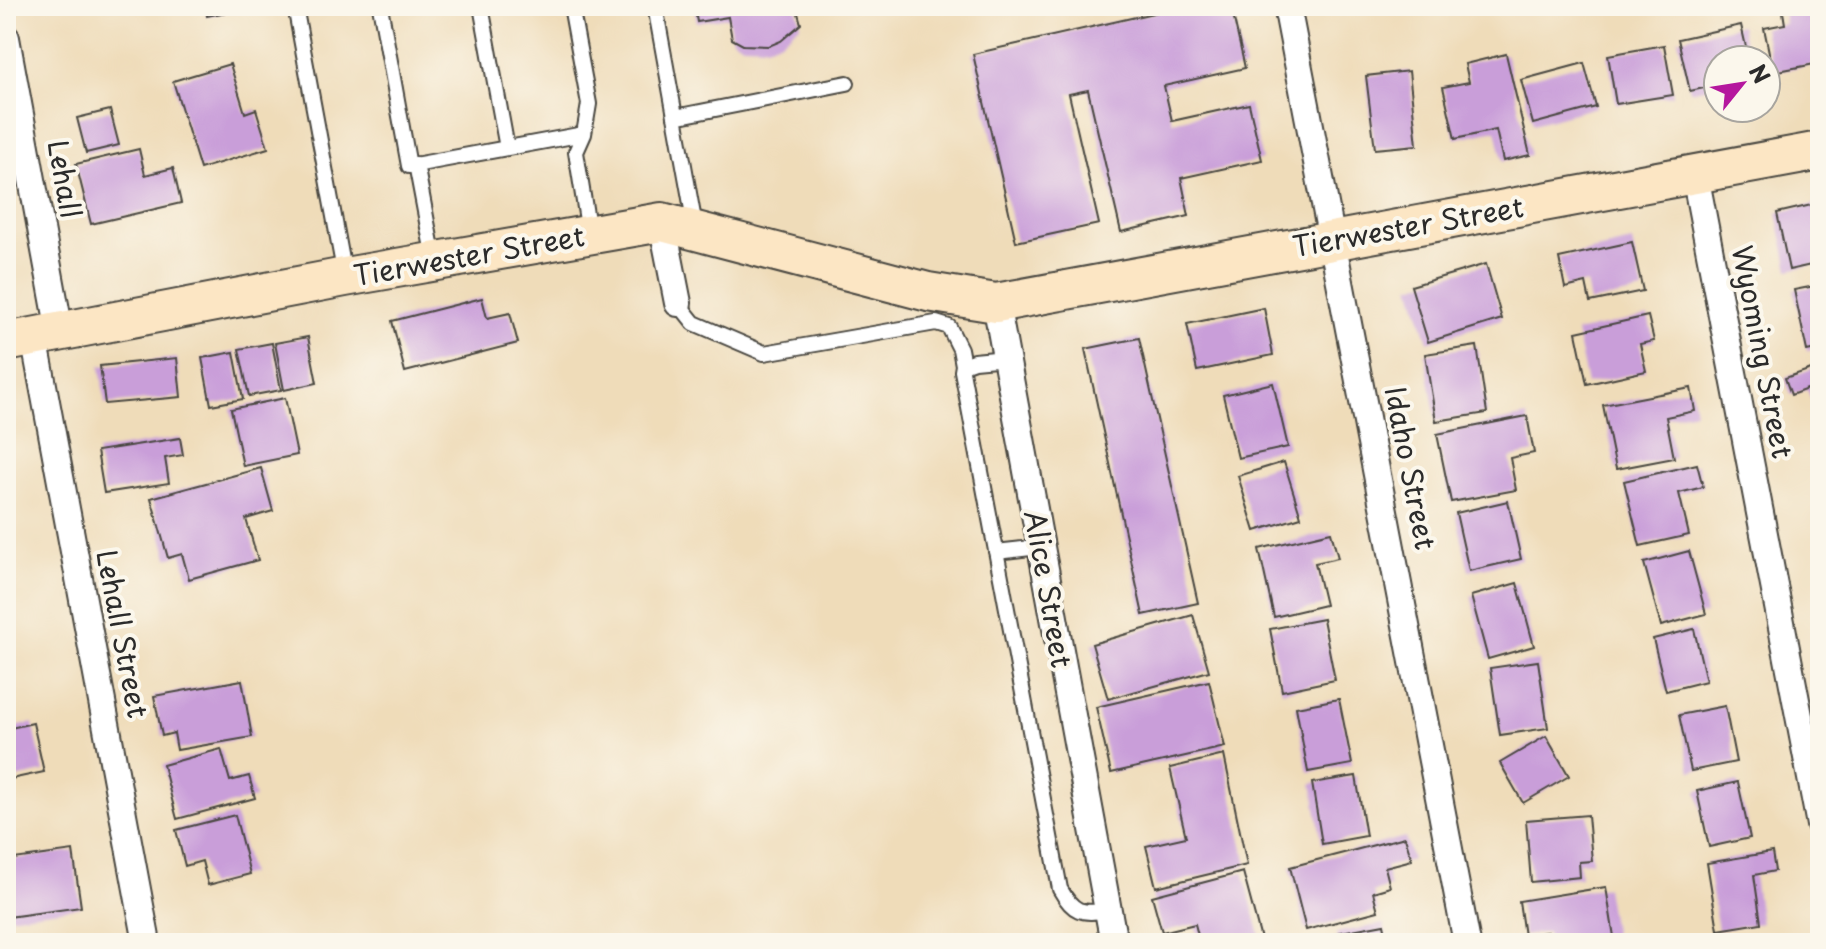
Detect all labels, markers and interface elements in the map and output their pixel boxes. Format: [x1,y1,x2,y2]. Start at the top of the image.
north arrow [1702,44,1782,124]
text: N [1742,57,1779,89]
street label: Lehall [37,136,93,221]
street label: Tierwester Street [1289,184,1527,267]
street label: Tierwester Street [350,213,588,296]
street label: Wyoming Street [1722,241,1805,462]
street label: Idaho Street [1375,382,1448,553]
street label: Alice Street [1014,507,1084,671]
street label: Lehall Street [86,546,161,721]

